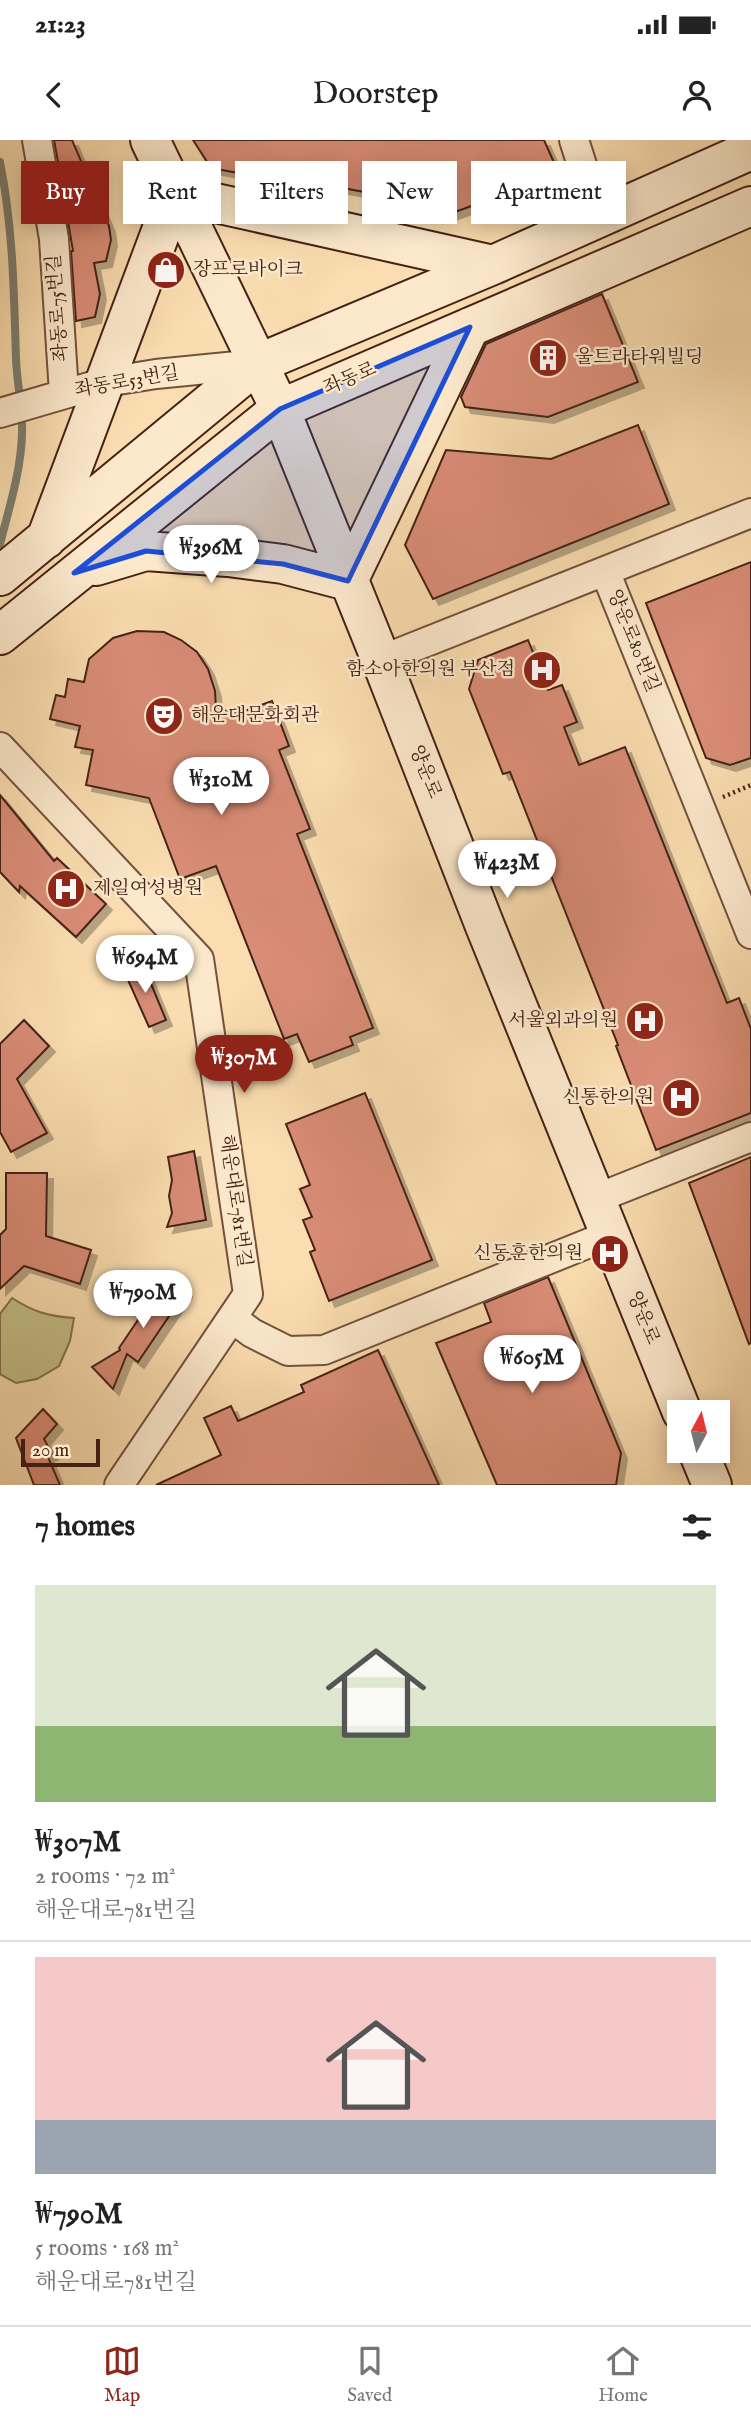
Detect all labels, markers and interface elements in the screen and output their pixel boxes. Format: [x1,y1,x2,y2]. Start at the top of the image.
text: 21:23 [35,8,86,41]
text: Doorstep [312,74,439,115]
icon: back [35,76,73,114]
icon: person [678,76,716,114]
chip: Buy [21,161,109,224]
chip: Rent [123,161,221,224]
chip: Filters [235,161,348,224]
chip: New [362,161,457,224]
chip: Apartment [471,161,626,224]
shop icon: 장프로바이크 [145,249,187,291]
street label: 좌동로75번길 [42,254,74,362]
place label: 장프로바이크 [193,258,303,282]
building icon: 울트라타워빌딩 [527,337,569,379]
place label: 울트라타워빌딩 [575,346,703,370]
street label: 좌동로 [320,357,380,401]
street label: 좌동로53번길 [73,361,181,403]
pin: ₩396M [162,526,260,585]
text: ₩396M [179,533,243,562]
street label: 양운로80번길 [602,586,664,696]
hospital icon: 함소아한의원 부산점 [521,649,563,691]
place label: 함소아한의원 부산점 [346,658,515,682]
theatre icon: 해운대문화회관 [143,695,185,737]
place label: 해운대문화회관 [191,704,320,728]
street label: 양운로 [404,742,446,802]
pin: ₩310M [172,758,270,817]
text: ₩310M [189,765,253,794]
pin: ₩423M [458,840,556,900]
text: ₩423M [474,848,540,877]
hospital icon: 제일여성병원 [45,868,87,910]
place label: 제일여성병원 [93,877,203,901]
pin: ₩694M [96,936,194,995]
text: ₩694M [112,943,178,972]
hospital icon: 서울외과의원 [624,1000,666,1042]
place label: 서울외과의원 [508,1009,618,1033]
pin: ₩307M [195,1035,293,1095]
text: ₩307M [211,1043,277,1072]
hospital icon: 신통한의원 [660,1077,702,1119]
place label: 신통한의원 [562,1086,654,1110]
street label: 해운대로781번길 [214,1133,256,1269]
hospital icon: 신동훈한의원 [589,1233,631,1275]
place label: 신동훈한의원 [473,1242,583,1266]
pin: ₩790M [94,1270,192,1330]
text: ₩790M [109,1278,177,1307]
street label: 양운로 [622,1288,664,1348]
pin: ₩605M [483,1336,581,1395]
text: ₩605M [500,1343,564,1372]
north arrow [667,1400,730,1463]
map controls [667,1400,730,1463]
scale bar [21,1436,100,1468]
text: 20 m [32,1439,69,1463]
text: 7 homes [35,1508,135,1546]
icon: filters [678,1508,716,1546]
icon: home [313,1630,439,1756]
text: ₩307M [35,1824,121,1862]
text: 2 rooms · 72 m² [35,1862,176,1891]
text: 해운대로781번길 [35,1896,197,1925]
icon: home [313,2002,439,2128]
text: ₩790M [35,2196,123,2234]
text: 5 rooms · 168 m² [35,2234,179,2263]
text: 해운대로781번길 [35,2268,197,2297]
tab: Map [103,2342,141,2408]
tab: Saved [347,2342,392,2408]
tab: Home [598,2342,648,2408]

